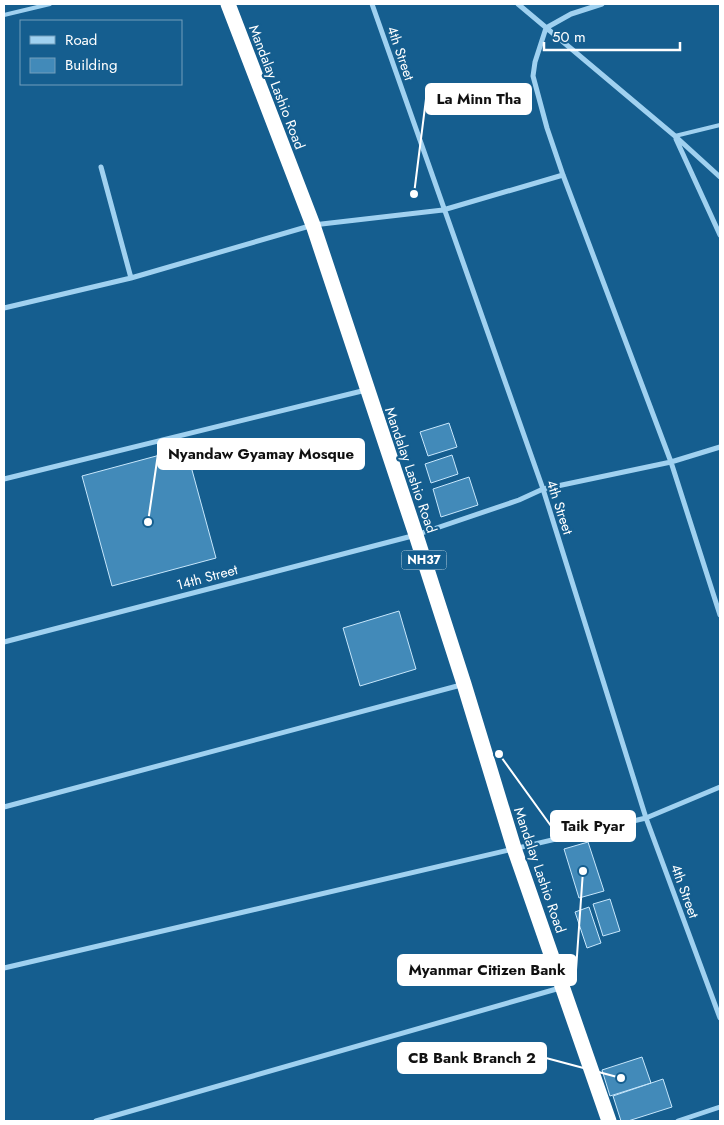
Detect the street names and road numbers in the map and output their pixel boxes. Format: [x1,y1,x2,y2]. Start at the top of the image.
street label: Mandalay Lashio Road [244,22,310,152]
street label: 4th Street [382,23,420,84]
street label: Mandalay Lashio Road [380,404,442,536]
street label: 4th Street [542,477,578,538]
road number: NH37 [402,550,446,570]
street label: 14th Street [174,559,241,595]
street label: Mandalay Lashio Road [509,804,571,936]
street label: 4th Street [666,861,704,922]

